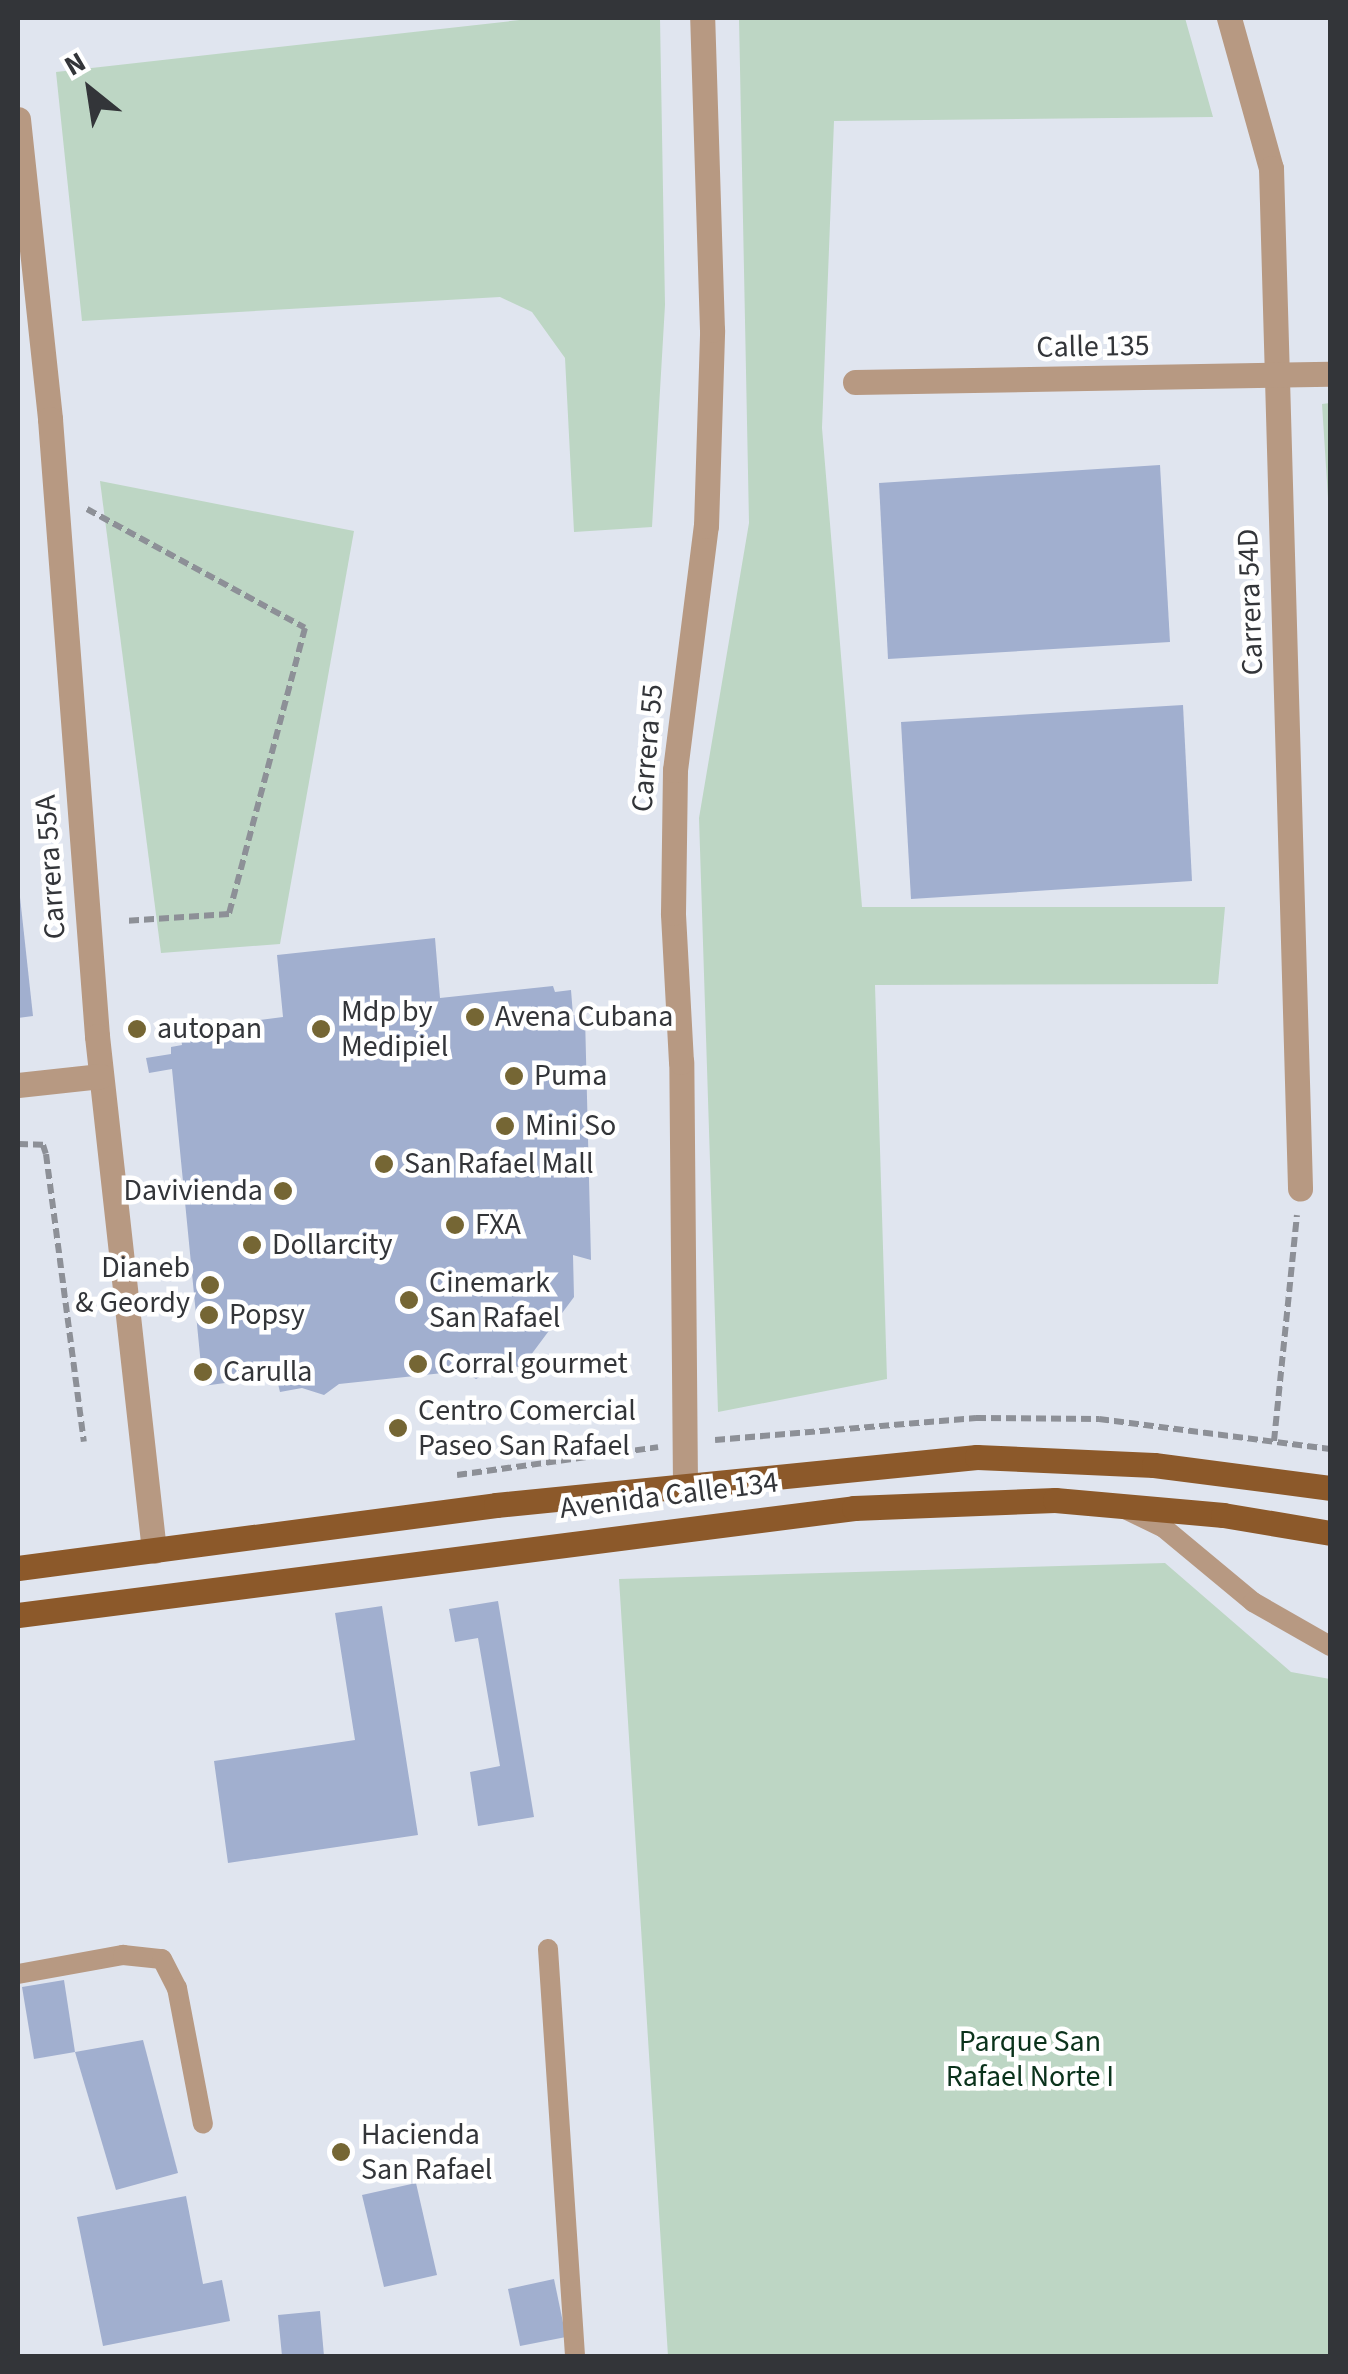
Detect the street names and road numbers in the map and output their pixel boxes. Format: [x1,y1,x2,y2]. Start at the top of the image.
street label: Calle 135 [1036,328,1150,366]
street label: Carrera 54D [1230,528,1272,676]
street label: Carrera 55 [624,683,672,813]
street label: Carrera 55A [28,794,74,940]
street label: Avenida Calle 134 [558,1465,780,1527]

